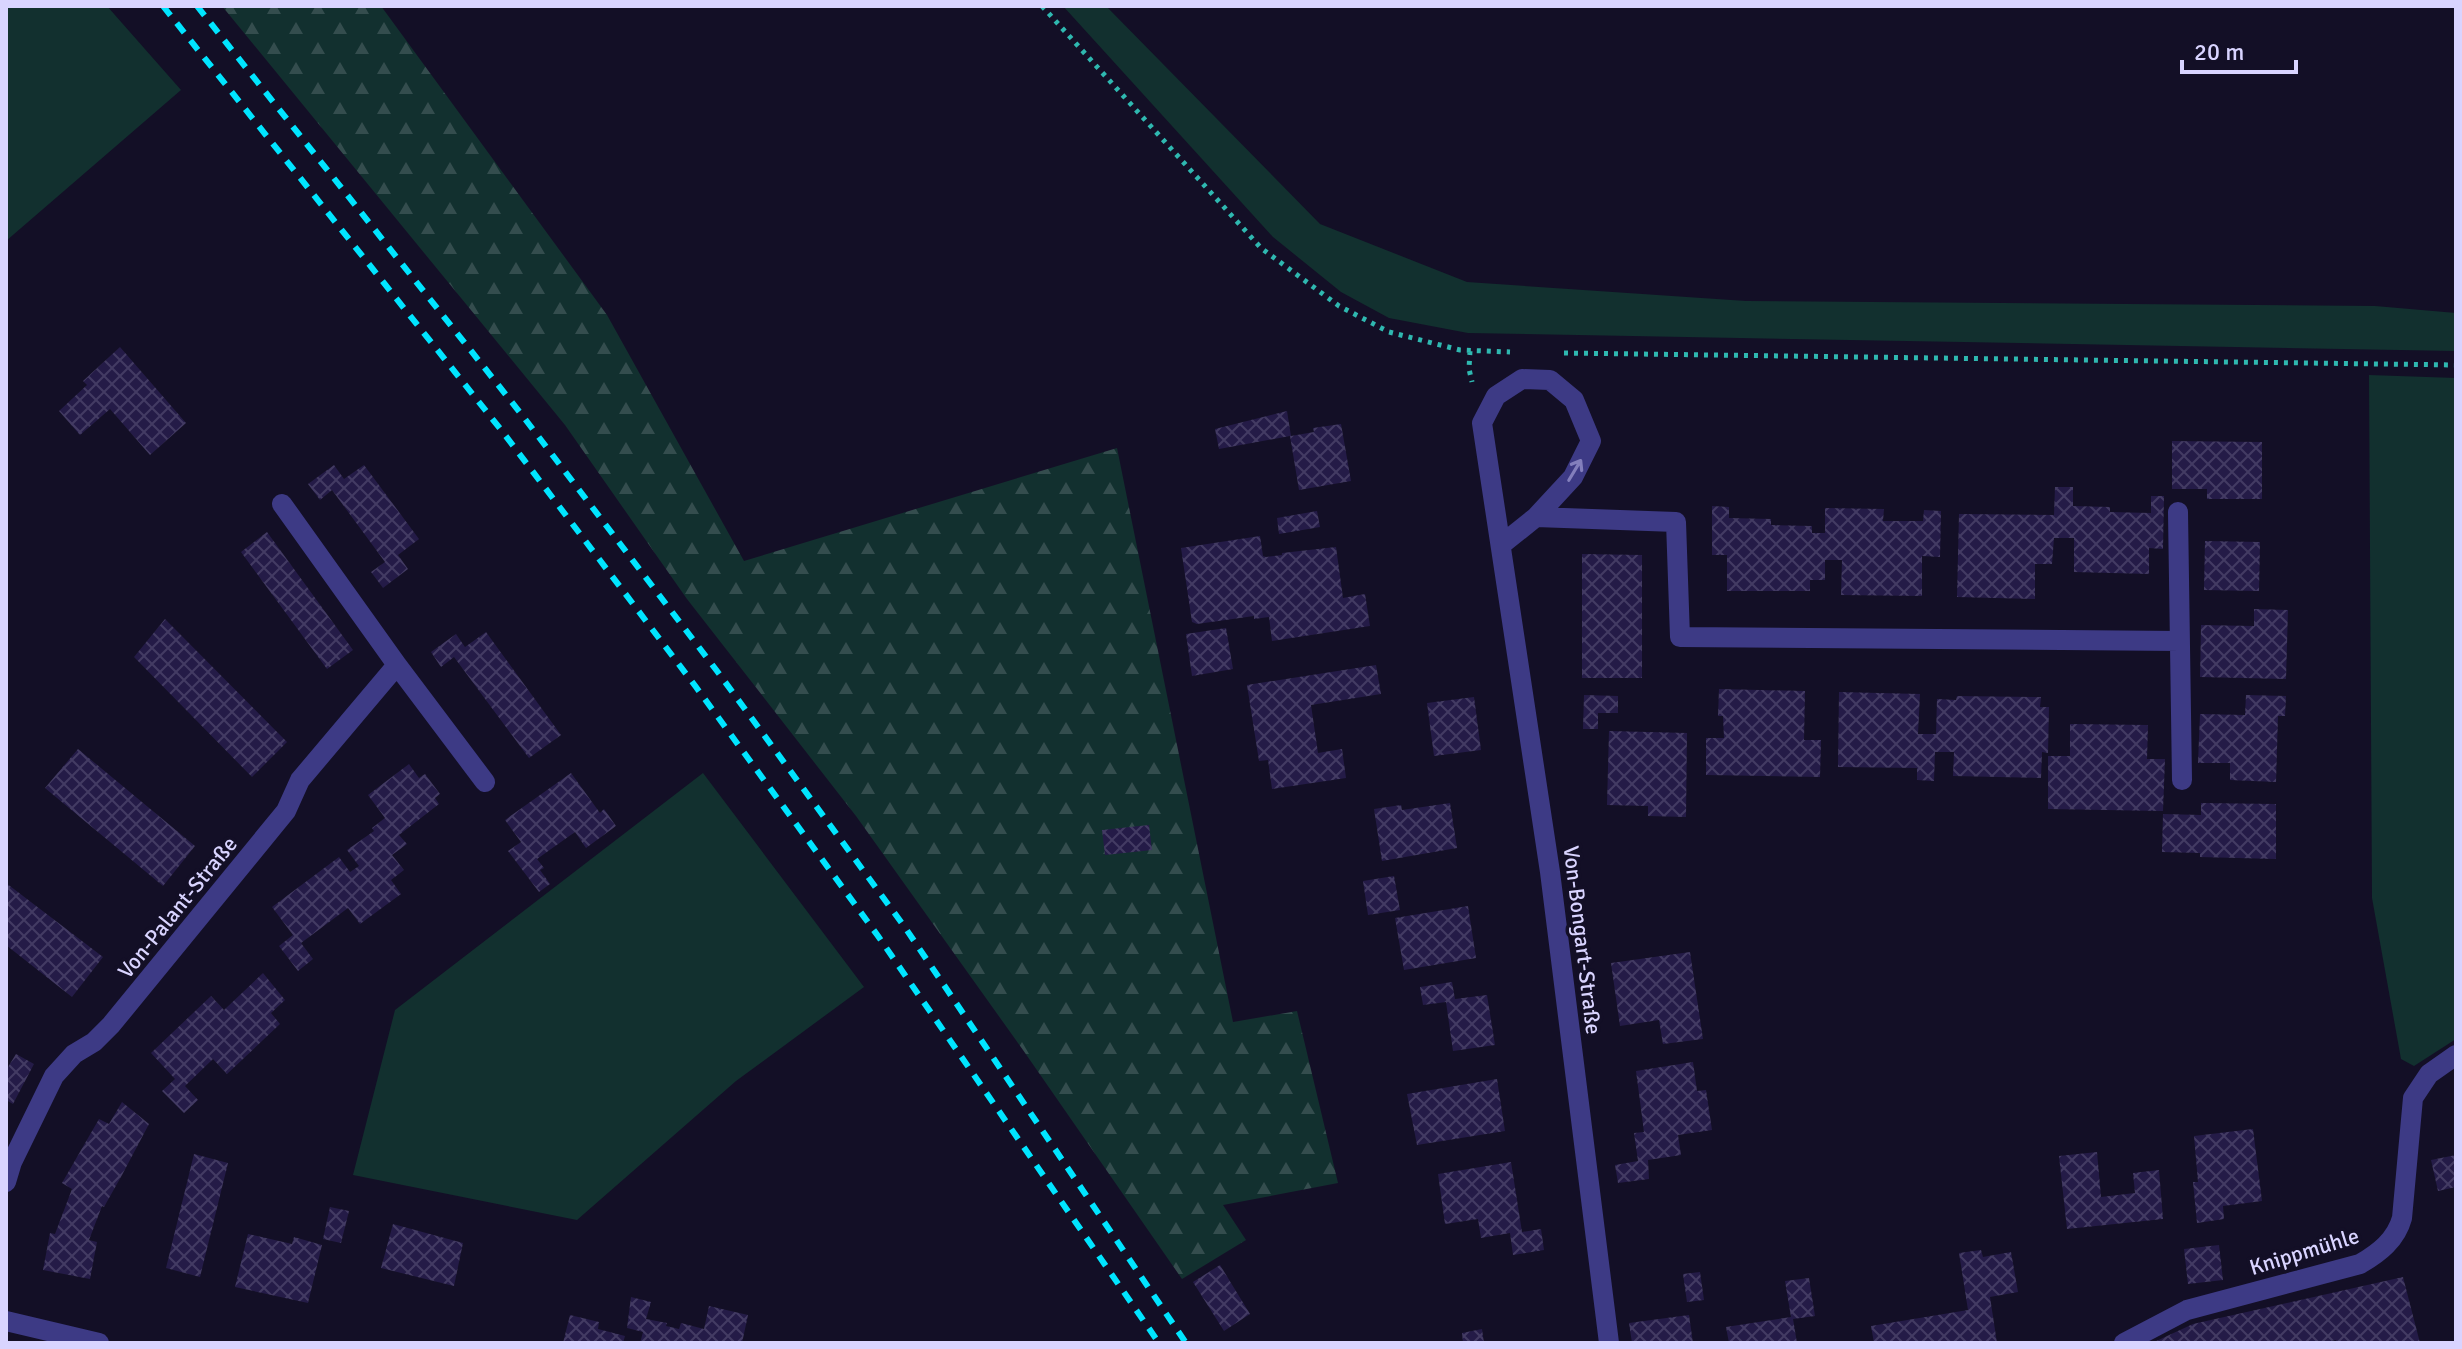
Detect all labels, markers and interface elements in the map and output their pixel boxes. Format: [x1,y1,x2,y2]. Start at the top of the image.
scale bar [2182,24,2296,74]
text: 20 m [2194,37,2244,67]
one-way arrow [1568,459,1584,482]
street label: Von-Palant-Straße [112,831,243,984]
street label: Von-Bongart-Straße [1558,844,1607,1036]
street label: Knippmühle [2246,1222,2362,1281]

